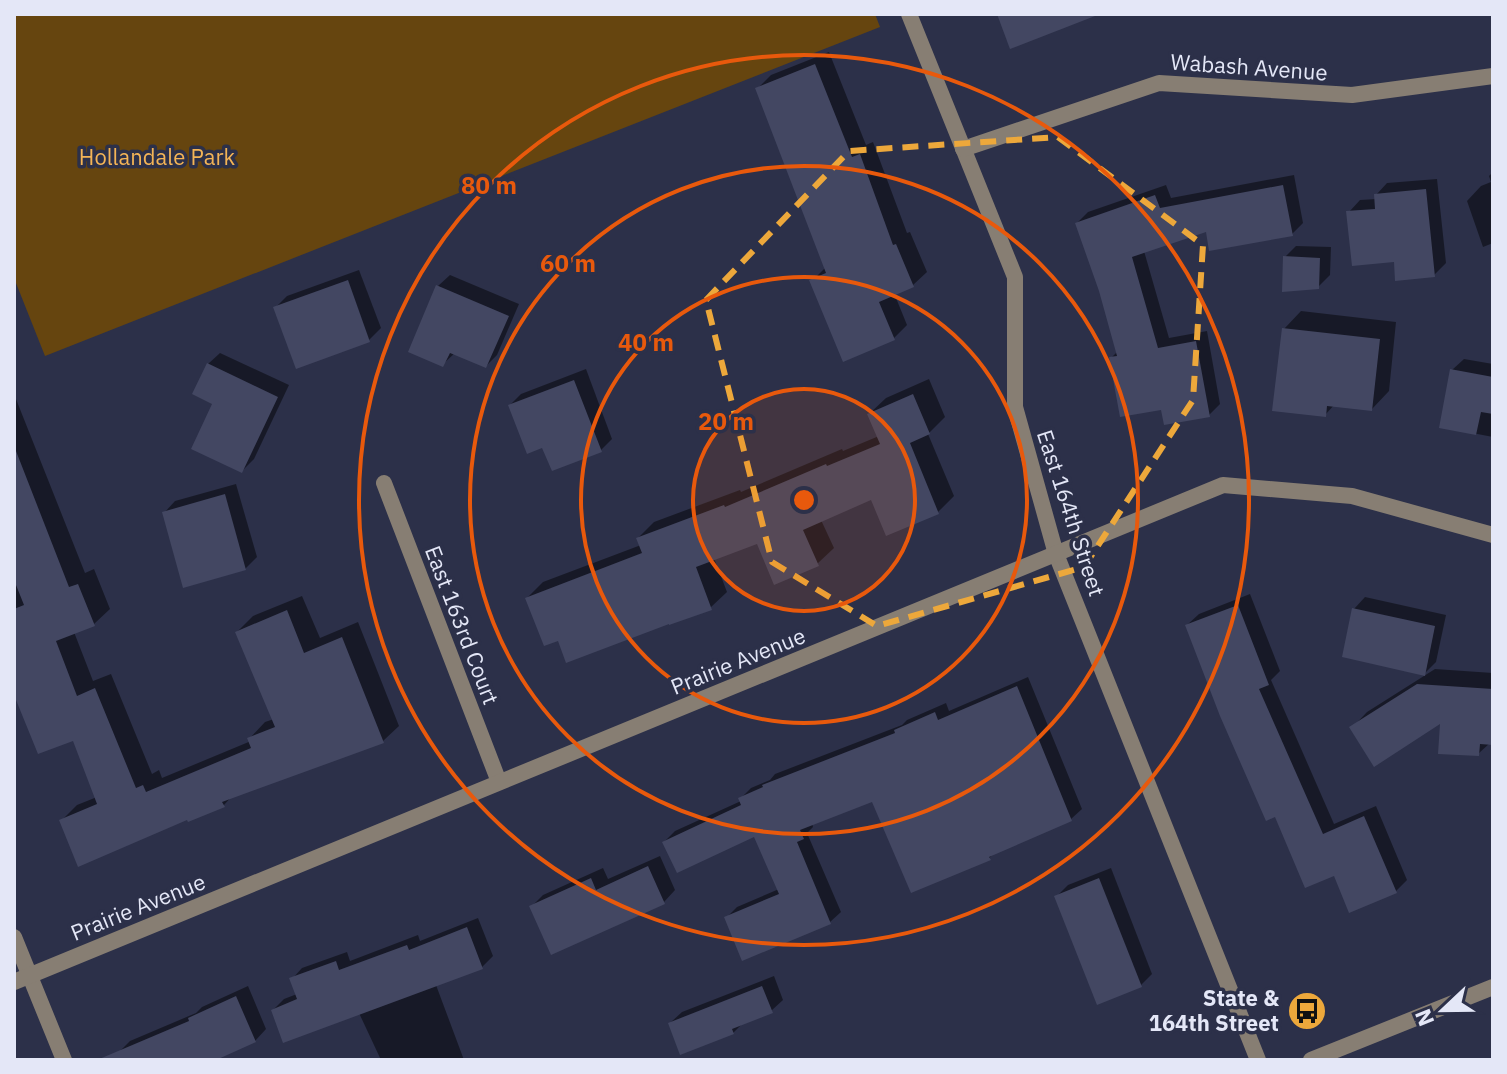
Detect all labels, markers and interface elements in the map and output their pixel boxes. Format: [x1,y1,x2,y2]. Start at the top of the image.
street label: Wabash Avenue [1169,47,1329,86]
park label: Hollandale Park [79,142,236,171]
text: 80 m [461,169,517,201]
text: 60 m [540,247,596,279]
text: 40 m [618,326,674,358]
text: 20 m [698,405,754,437]
street label: East 164th Street [1031,426,1112,600]
centre of rings [790,486,818,514]
street label: East 163rd Court [419,541,506,708]
street label: Prairie Avenue [666,620,809,701]
street label: Prairie Avenue [66,866,209,947]
north arrow [1403,970,1483,1050]
place label: State & 164th Street [1149,983,1279,1037]
bus stop icon: State & 164th Street [1286,990,1328,1032]
text: N [1408,1005,1440,1030]

